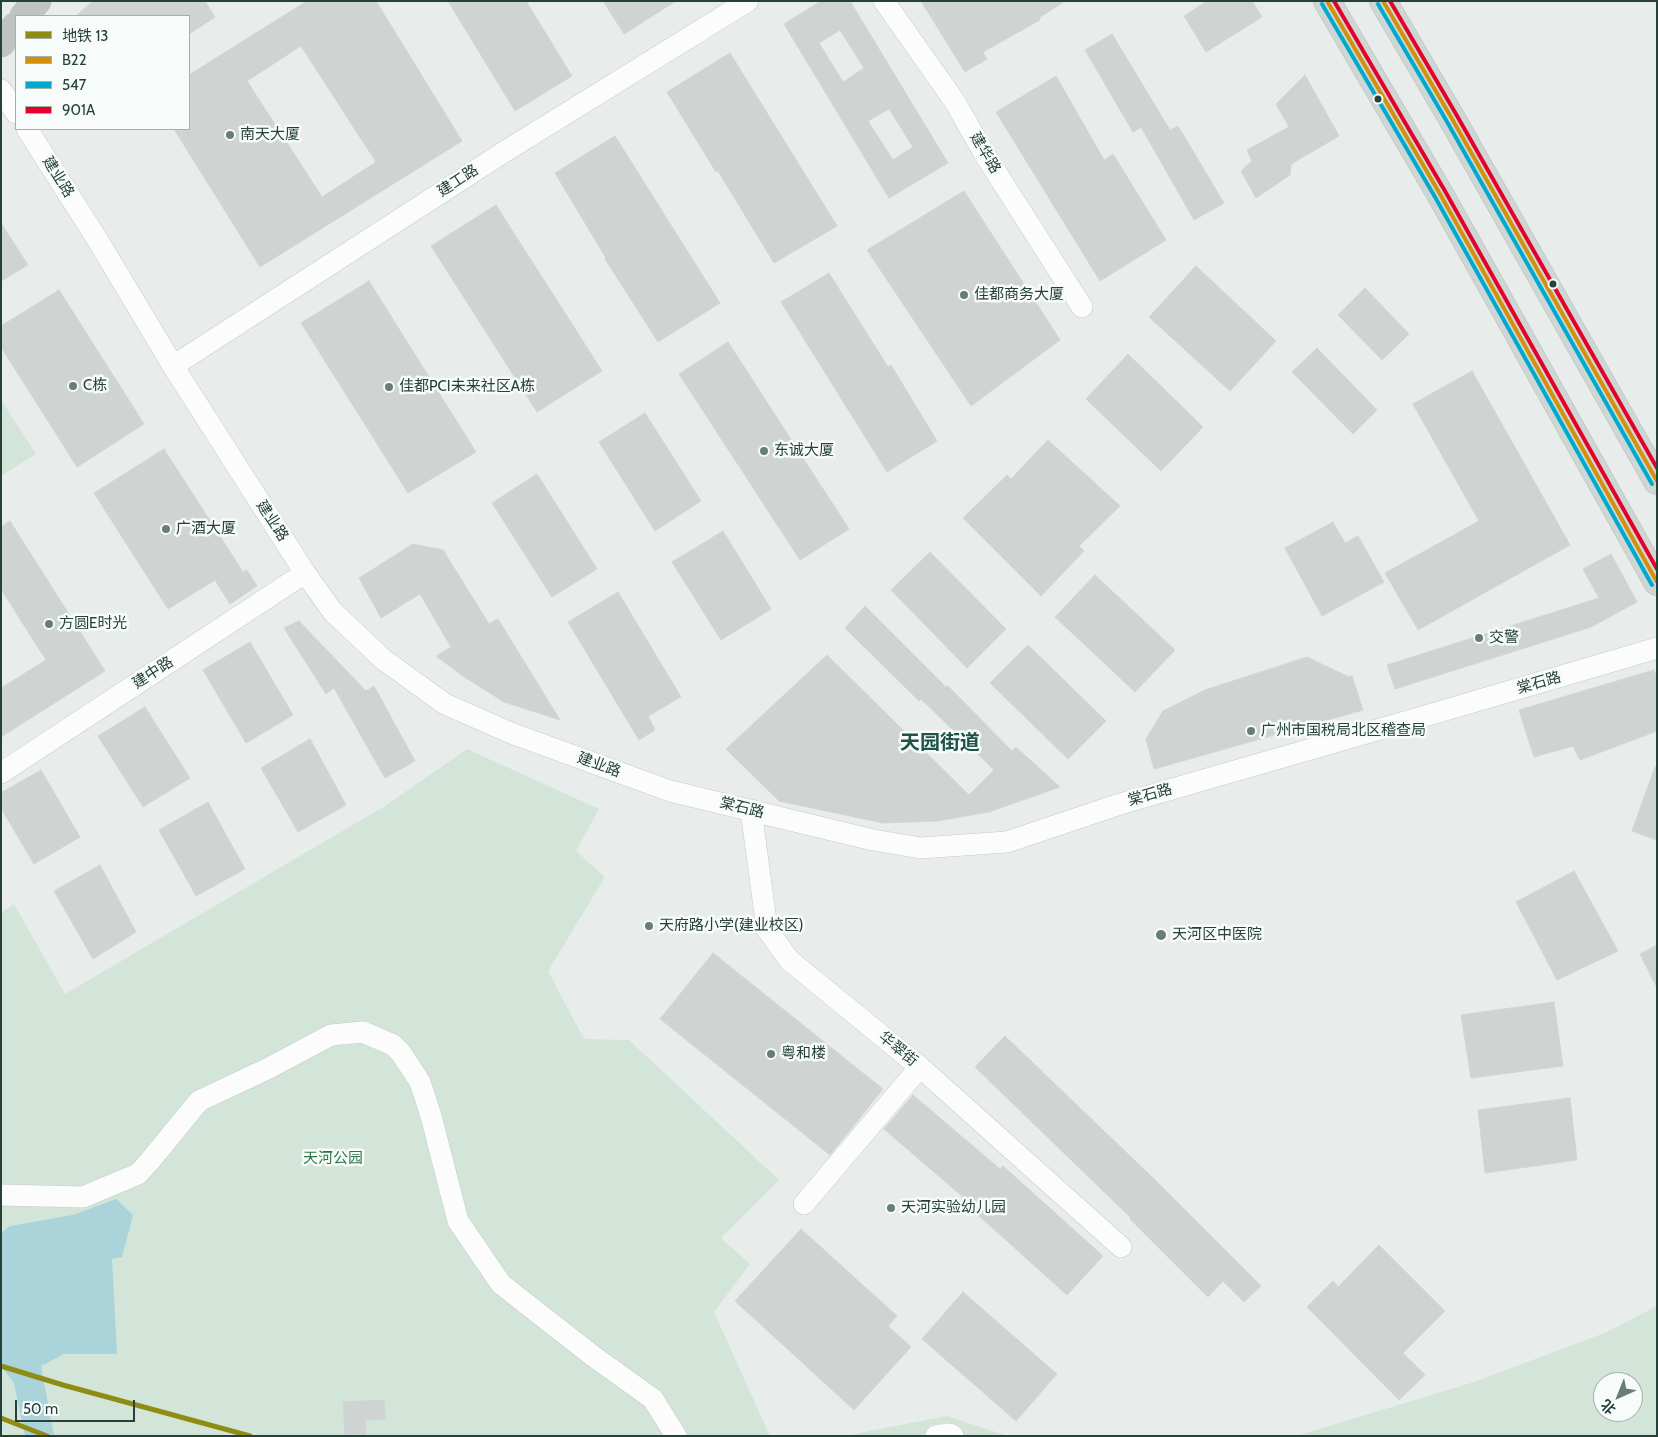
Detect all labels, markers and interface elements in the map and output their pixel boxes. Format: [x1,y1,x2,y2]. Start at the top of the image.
legend [15,15,190,130]
text: 地铁 13 [62,27,108,45]
text: B22 [62,51,87,69]
text: 547 [62,76,86,94]
unlabelled marker [1373,94,1383,104]
text: 901A [62,101,95,119]
place label: 南天大厦 [240,126,300,144]
marker: 南天大厦 [224,129,236,141]
street label: 建华路 [966,129,1004,177]
street label: 建业路 [38,153,78,201]
street label: 建工路 [434,161,482,201]
unlabelled marker [1548,279,1558,289]
place label: 佳都商务大厦 [974,286,1064,304]
marker: 佳都商务大厦 [958,289,970,301]
place label: C栋 [83,377,107,395]
place label: 佳都PCI未来社区A栋 [399,378,535,396]
marker: C栋 [67,380,79,392]
marker: 佳都PCI未来社区A栋 [383,381,395,393]
place label: 东诚大厦 [774,442,834,460]
marker: 东诚大厦 [758,445,770,457]
street label: 建业路 [252,497,292,545]
place label: 广酒大厦 [176,520,236,538]
marker: 广酒大厦 [160,523,172,535]
place label: 方圆E时光 [59,615,127,633]
marker: 方圆E时光 [43,618,55,630]
place label: 交警 [1489,629,1519,647]
marker: 交警 [1473,632,1485,644]
street label: 建中路 [129,653,177,693]
street label: 棠石路 [1515,668,1563,698]
place label: 广州市国税局北区稽查局 [1261,722,1426,740]
marker: 广州市国税局北区稽查局 [1245,725,1257,737]
district label: 天园街道 [900,731,980,755]
street label: 建业路 [575,749,623,781]
street label: 棠石路 [1126,780,1174,810]
street label: 棠石路 [718,794,766,822]
place label: 天府路小学(建业校区) [659,917,803,935]
marker: 天府路小学(建业校区) [643,920,655,932]
place label: 天河区中医院 [1172,926,1262,944]
marker: 天河区中医院 [1154,928,1168,942]
street label: 华翠街 [875,1028,921,1070]
place label: 粤和楼 [781,1045,826,1063]
marker: 粤和楼 [765,1048,777,1060]
park label: 天河公园 [303,1150,363,1168]
place label: 天河实验幼儿园 [901,1199,1006,1217]
marker: 天河实验幼儿园 [885,1202,897,1214]
north arrow [1593,1372,1643,1422]
scale bar [18,1390,138,1422]
text: 北 [1597,1396,1620,1418]
text: 50 m [23,1400,58,1418]

